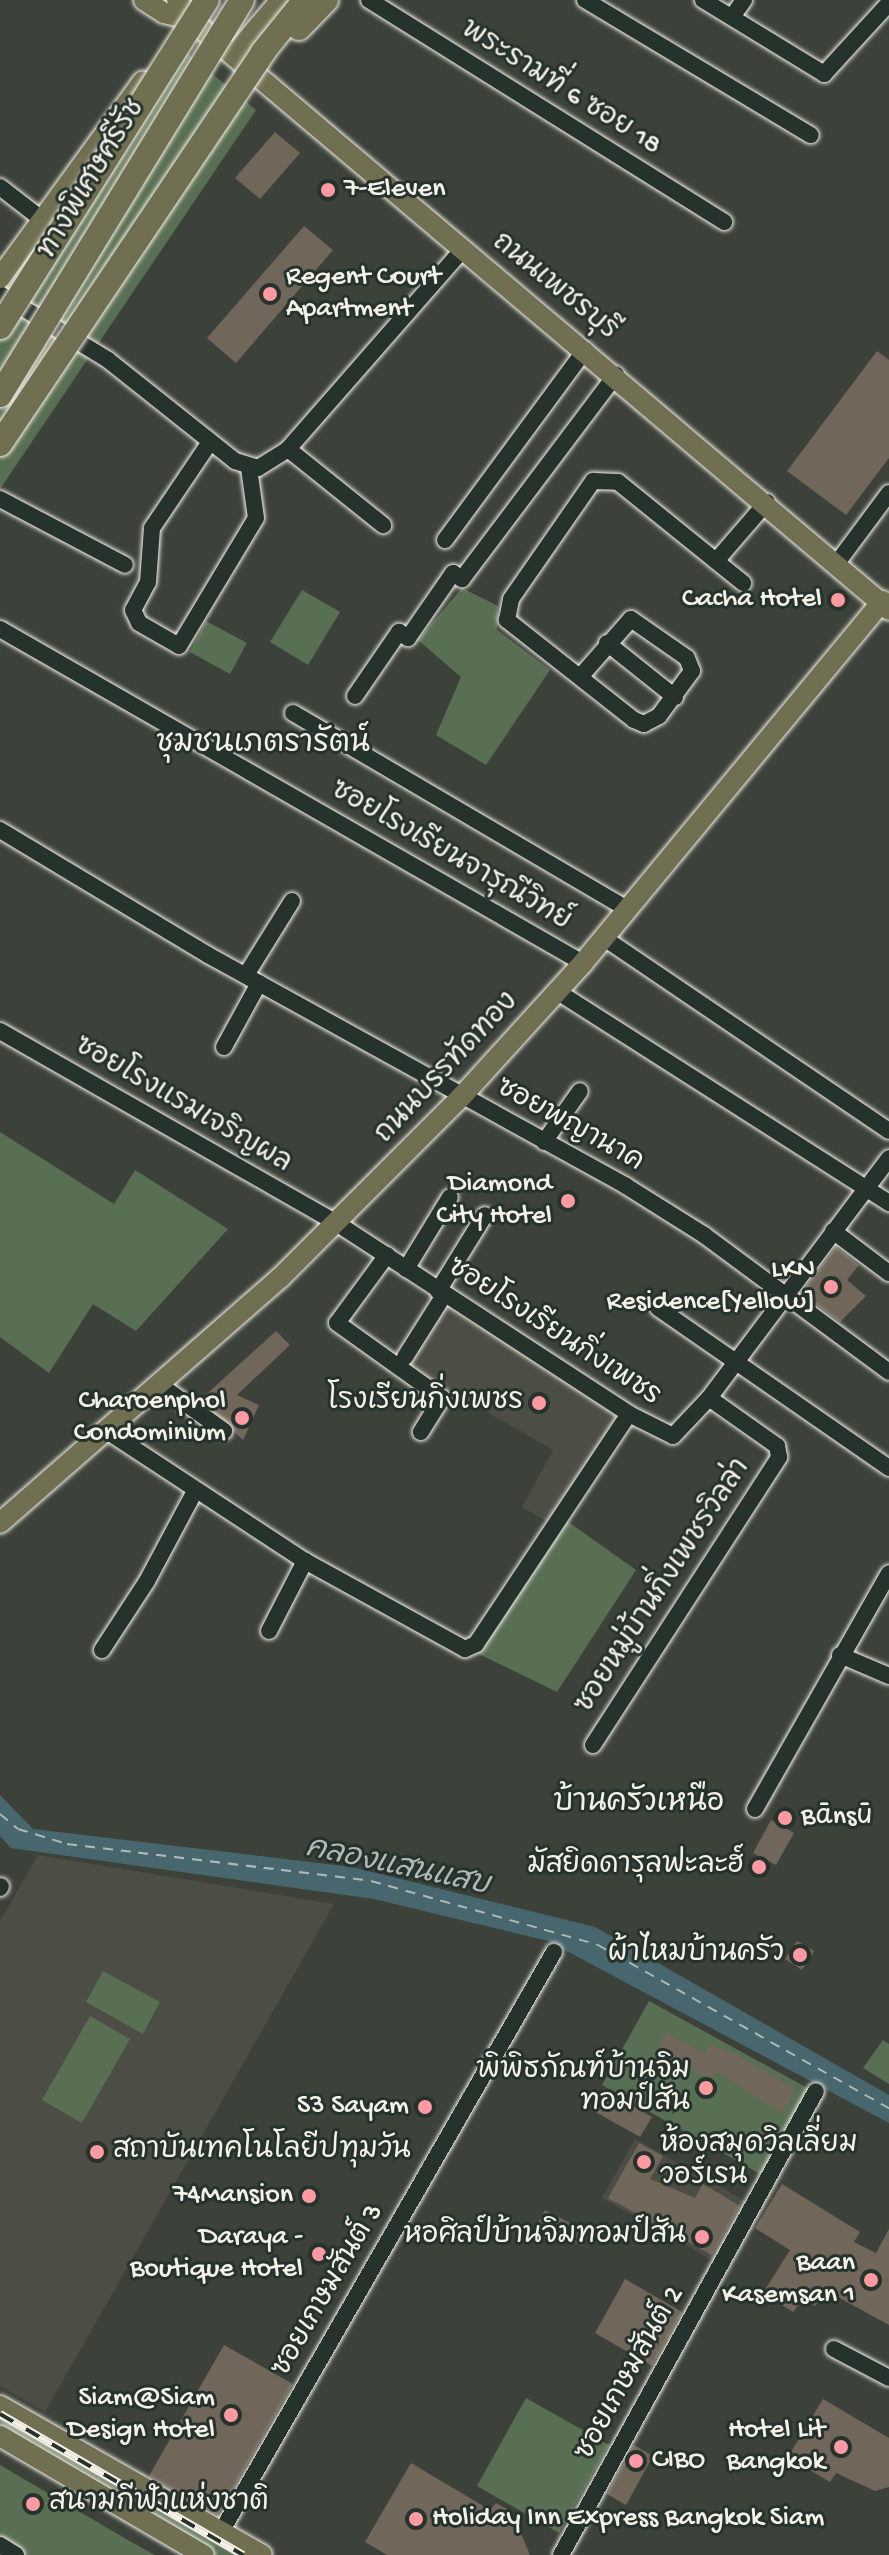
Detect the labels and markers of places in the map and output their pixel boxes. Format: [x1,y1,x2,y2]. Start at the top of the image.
place label: 7-Eleven [344,173,446,207]
marker: 7-Eleven [319,181,337,199]
place label: Regent Court Apartment [286,261,441,327]
marker: Regent Court Apartment [261,285,279,303]
place label: Cacha Hotel [682,583,822,617]
marker: Cacha Hotel [829,591,847,609]
place label: Diamond City Hotel [436,1168,552,1234]
marker: Diamond City Hotel [559,1192,577,1210]
place label: LKN Residence[Yellow] [607,1254,815,1320]
marker: LKN Residence[Yellow] [822,1278,840,1296]
place label: Charoenphol Condominium [74,1385,226,1451]
place label: โรงเรียนกิ่งเพชร [328,1386,523,1420]
marker: โรงเรียนกิ่งเพชร [530,1394,548,1412]
marker: Charoenphol Condominium [233,1409,251,1427]
place label: Bānsū [801,1801,873,1835]
marker: Bānsū [776,1809,794,1827]
place label: มัสยิดดารุลฟะละฮ์ [527,1850,743,1884]
marker: มัสยิดดารุลฟะละฮ์ [750,1858,768,1876]
place label: ผ้าไหมบ้านครัว [608,1938,784,1972]
marker: ผ้าไหมบ้านครัว [791,1946,809,1964]
place label: พิพิธภัณฑ์บ้านจิม ทอมป์สัน [476,2055,690,2121]
marker: พิพิธภัณฑ์บ้านจิม ทอมป์สัน [697,2079,715,2097]
place label: S3 Sayam [297,2090,409,2124]
marker: S3 Sayam [416,2098,434,2116]
place label: ห้องสมุดวิลเลี่ยม วอร์เรน [660,2129,858,2195]
place label: สถาบันเทคโนโลยีปทุมวัน [113,2135,411,2169]
marker: สถาบันเทคโนโลยีปทุมวัน [88,2143,106,2161]
marker: ห้องสมุดวิลเลี่ยม วอร์เรน [635,2153,653,2171]
place label: 74Mansion [173,2179,293,2213]
marker: 74Mansion [300,2187,318,2205]
place label: หอศิลป์บ้านจิมทอมป์สัน [403,2220,686,2254]
place label: Daraya - Boutique Hotel [130,2221,303,2287]
marker: หอศิลป์บ้านจิมทอมป์สัน [693,2228,711,2246]
marker: Daraya - Boutique Hotel [310,2245,328,2263]
place label: Baan Kasemsan 1 [722,2247,855,2313]
marker: Baan Kasemsan 1 [862,2271,880,2289]
place label: Siam@Siam Design Hotel [67,2382,215,2448]
marker: Siam@Siam Design Hotel [222,2406,240,2424]
place label: Hotel Lit Bangkok [726,2414,825,2480]
marker: Hotel Lit Bangkok [832,2438,850,2456]
place label: CIBO [652,2444,705,2478]
marker: CIBO [627,2452,645,2470]
place label: สนามกีฬาแห่งชาติ [49,2487,269,2521]
marker: สนามกีฬาแห่งชาติ [24,2495,42,2513]
place label: Holiday Inn Express Bangkok Siam [432,2502,824,2536]
marker: Holiday Inn Express Bangkok Siam [407,2510,425,2528]

